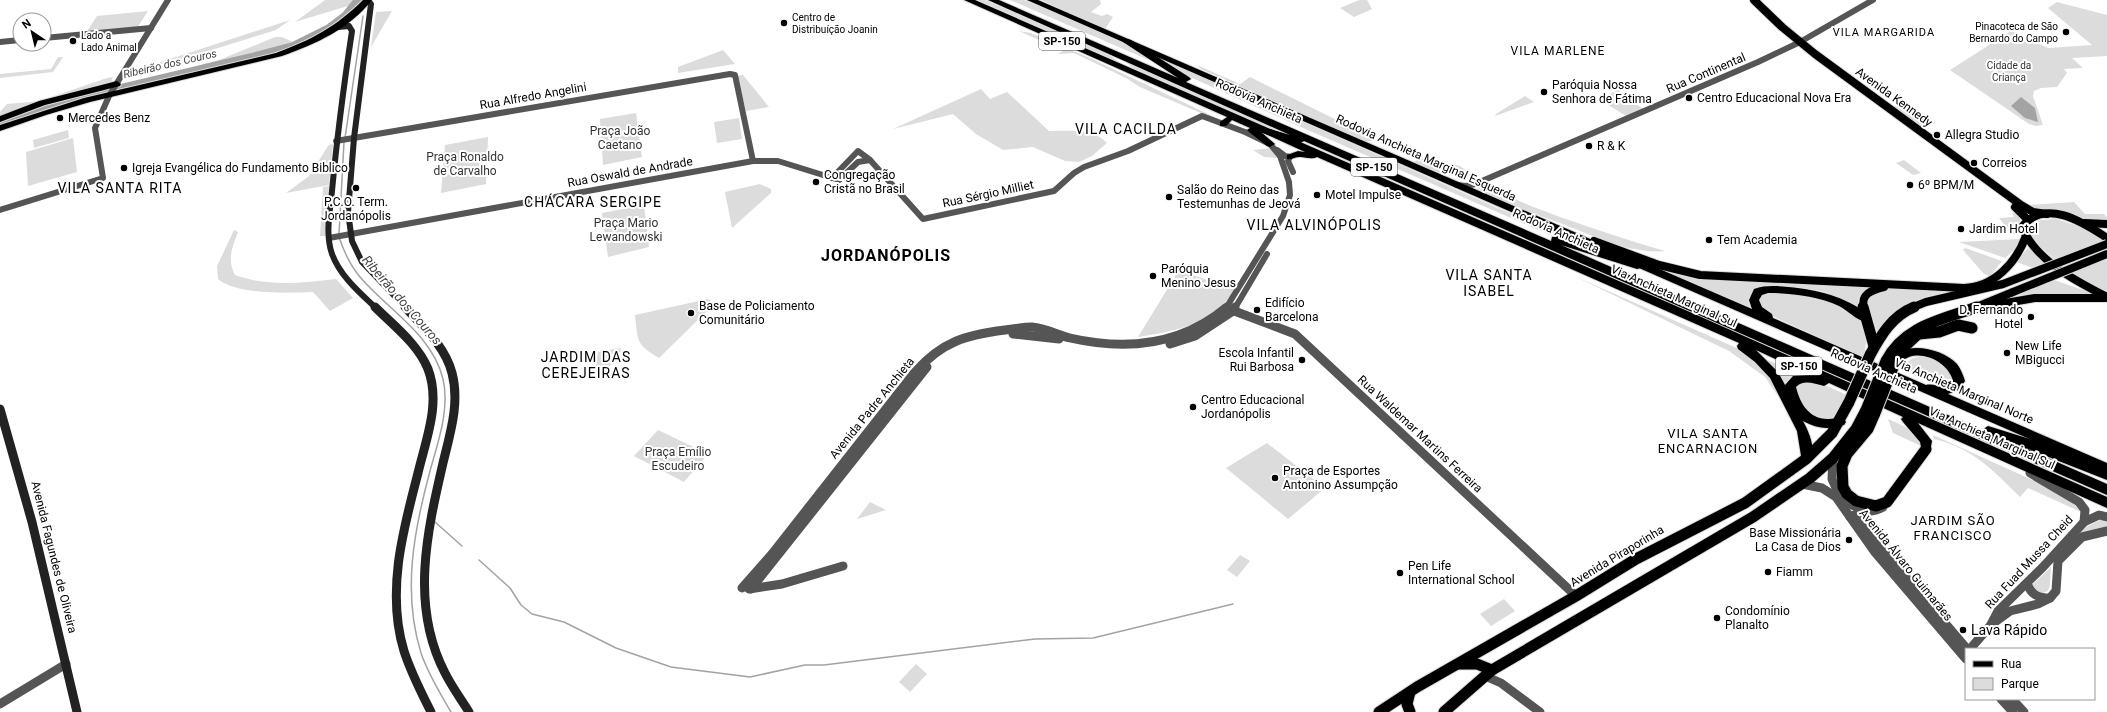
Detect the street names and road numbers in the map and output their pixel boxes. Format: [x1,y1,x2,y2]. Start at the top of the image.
road number: SP-150 [1039,32,1085,50]
street label: Rua Continental [1664,50,1748,96]
street label: Avenida Kennedy [1853,65,1935,130]
street label: Rodovia Anchieta [1214,76,1304,126]
street label: Rua Alfredo Angelini [478,80,588,112]
street label: Rodovia Anchieta Marginal Esquerda [1334,112,1518,204]
street label: Rua Oswald de Andrade [566,154,694,190]
road number: SP-150 [1351,158,1397,176]
street label: Rua Sérgio Milliet [941,177,1035,211]
street label: Rodovia Anchieta [1511,206,1601,256]
street label: Via Anchieta Marginal Sul [1609,262,1739,330]
street label: Rodovia Anchieta [1829,346,1919,396]
street label: Avenida Padre Anchieta [827,354,917,462]
street label: Via Anchieta Marginal Norte [1892,355,2036,427]
road number: SP-150 [1776,357,1822,375]
street label: Rua Waldemar Martins Ferreira [1355,373,1485,495]
street label: Via Anchieta Marginal Sul [1927,404,2057,472]
street label: Avenida Fagundes de Oliveira [28,479,80,635]
street label: Avenida Álvaro Guimarães [1857,506,1956,624]
street label: Rua Fuad Mussa Cheid [1982,512,2076,612]
street label: Avenida Piraporinha [1568,523,1666,589]

